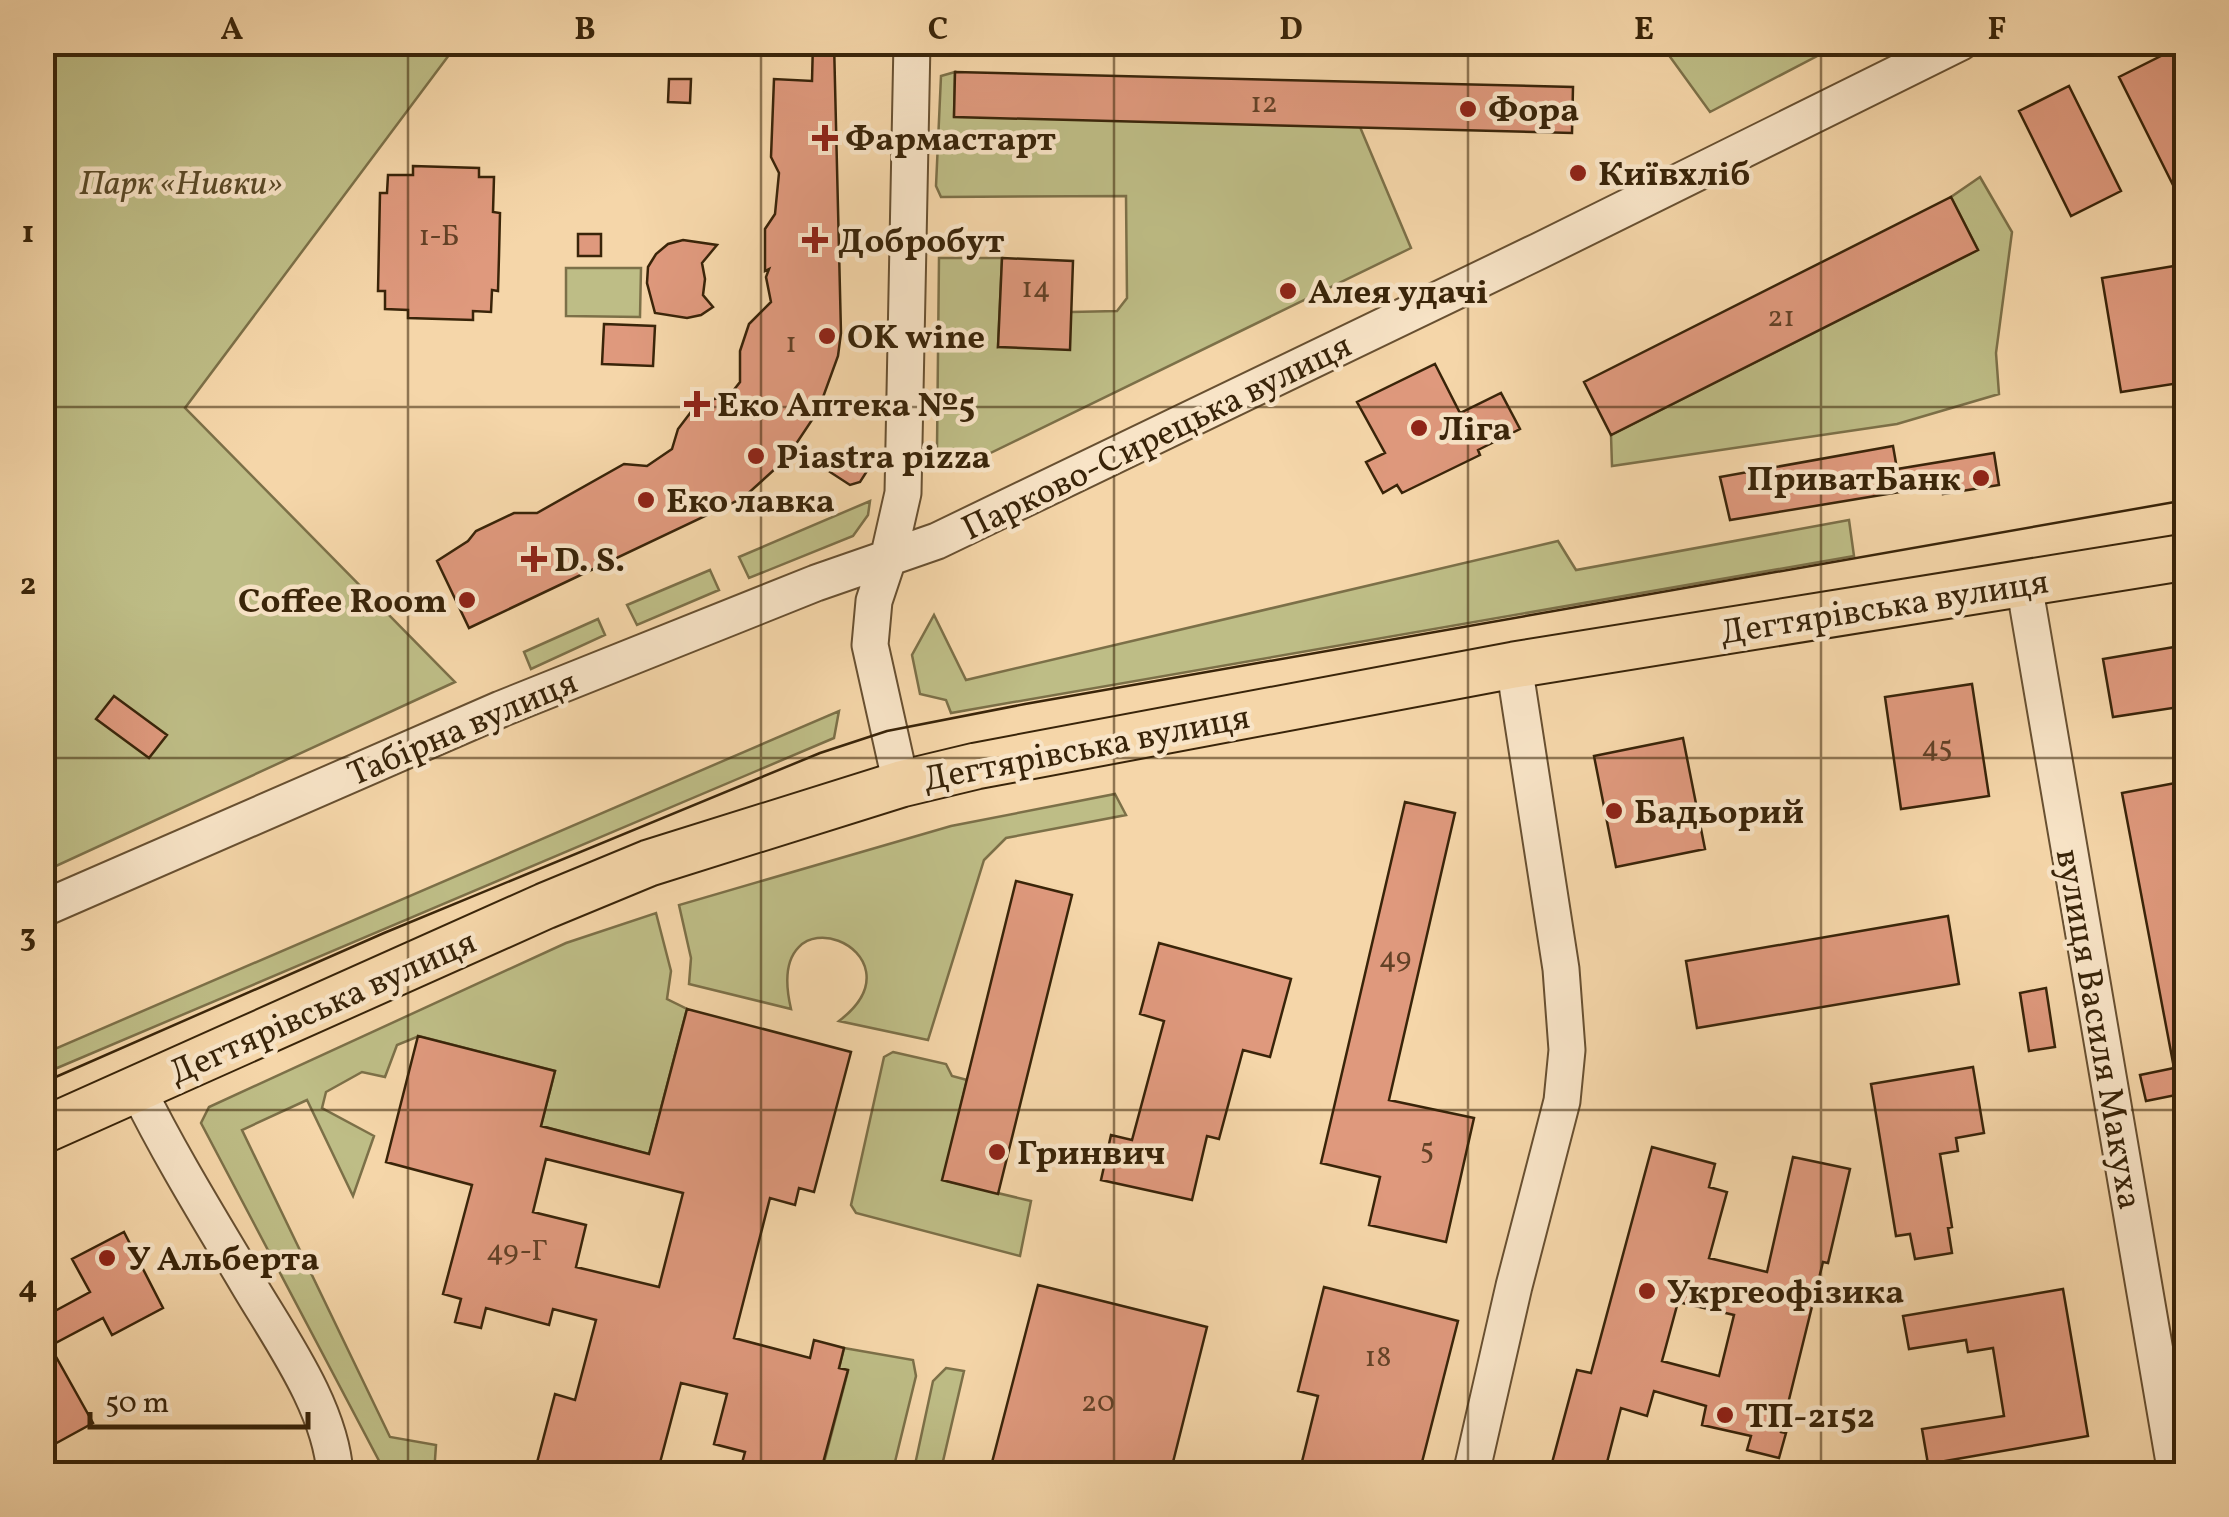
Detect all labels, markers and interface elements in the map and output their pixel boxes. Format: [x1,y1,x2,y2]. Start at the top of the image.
text: A [221,9,244,53]
text: B [574,9,596,53]
text: C [928,9,948,53]
text: D [1279,9,1303,53]
text: E [1634,9,1654,53]
text: F [1988,9,2007,53]
house number: 12 [1250,83,1278,125]
place label: Фора [1488,88,1579,136]
marker: Фора [1457,98,1479,120]
place label: Фармастарт [845,117,1056,165]
marker: Фармастарт [814,127,836,149]
place label: Київхліб [1598,152,1750,200]
park label: Парк «Нивки» [79,161,283,209]
marker: Київхліб [1567,162,1589,184]
text: 1 [22,212,34,256]
house number: 1-Б [419,216,459,258]
place label: Добробут [838,219,1005,267]
marker: Добробут [802,227,828,253]
house number: 14 [1021,268,1051,310]
place label: Алея удачі [1308,270,1488,318]
marker: Алея удачі [1277,280,1299,302]
house number: 21 [1767,297,1795,339]
place label: OK wine [847,315,985,363]
house number: 1 [785,323,797,365]
street label: Парково-Сирецька вулиця [954,323,1360,554]
marker: OK wine [816,325,838,347]
place label: Еко Аптека №5 [717,383,975,431]
marker: Еко Аптека №5 [686,393,708,415]
place label: Ліга [1439,407,1512,455]
marker: Ліга [1408,417,1430,439]
place label: Piastra pizza [776,435,991,483]
marker: Piastra pizza [745,445,767,467]
place label: ПриватБанк [1746,457,1961,505]
marker: ПриватБанк [1970,467,1992,489]
place label: Еко лавка [666,479,835,527]
marker: Еко лавка [635,489,657,511]
place label: D. S. [554,538,625,586]
marker: D. S. [523,548,545,570]
street label: Дегтярівська вулиця [1717,559,2052,659]
text: 2 [20,564,36,608]
place label: Coffee Room [238,579,447,627]
marker: Coffee Room [456,589,478,611]
street label: Табірна вулиця [341,660,585,800]
street label: Дегтярівська вулиця [919,695,1254,805]
house number: 45 [1921,727,1953,769]
place label: Бадьорий [1634,790,1804,838]
marker: Бадьорий [1603,800,1625,822]
street label: вулиця Василя Макуха [2042,846,2152,1214]
text: 3 [20,916,36,960]
street label: Дегтярівська вулиця [162,919,485,1098]
house number: 49 [1379,938,1411,980]
house number: 5 [1420,1129,1434,1171]
place label: Гринвич [1017,1131,1165,1179]
marker: Гринвич [986,1141,1008,1163]
house number: 49-Г [486,1231,548,1273]
place label: У Альберта [127,1237,320,1285]
marker: У Альберта [96,1247,118,1269]
text: 4 [18,1267,38,1311]
place label: Укргеофізика [1667,1270,1904,1318]
marker: Укргеофізика [1636,1280,1658,1302]
house number: 18 [1365,1337,1391,1379]
scale bar [90,1367,308,1429]
house number: 20 [1081,1382,1115,1424]
text: 50 m [105,1383,169,1425]
place label: ТП-2152 [1745,1394,1875,1442]
marker: ТП-2152 [1714,1404,1736,1426]

